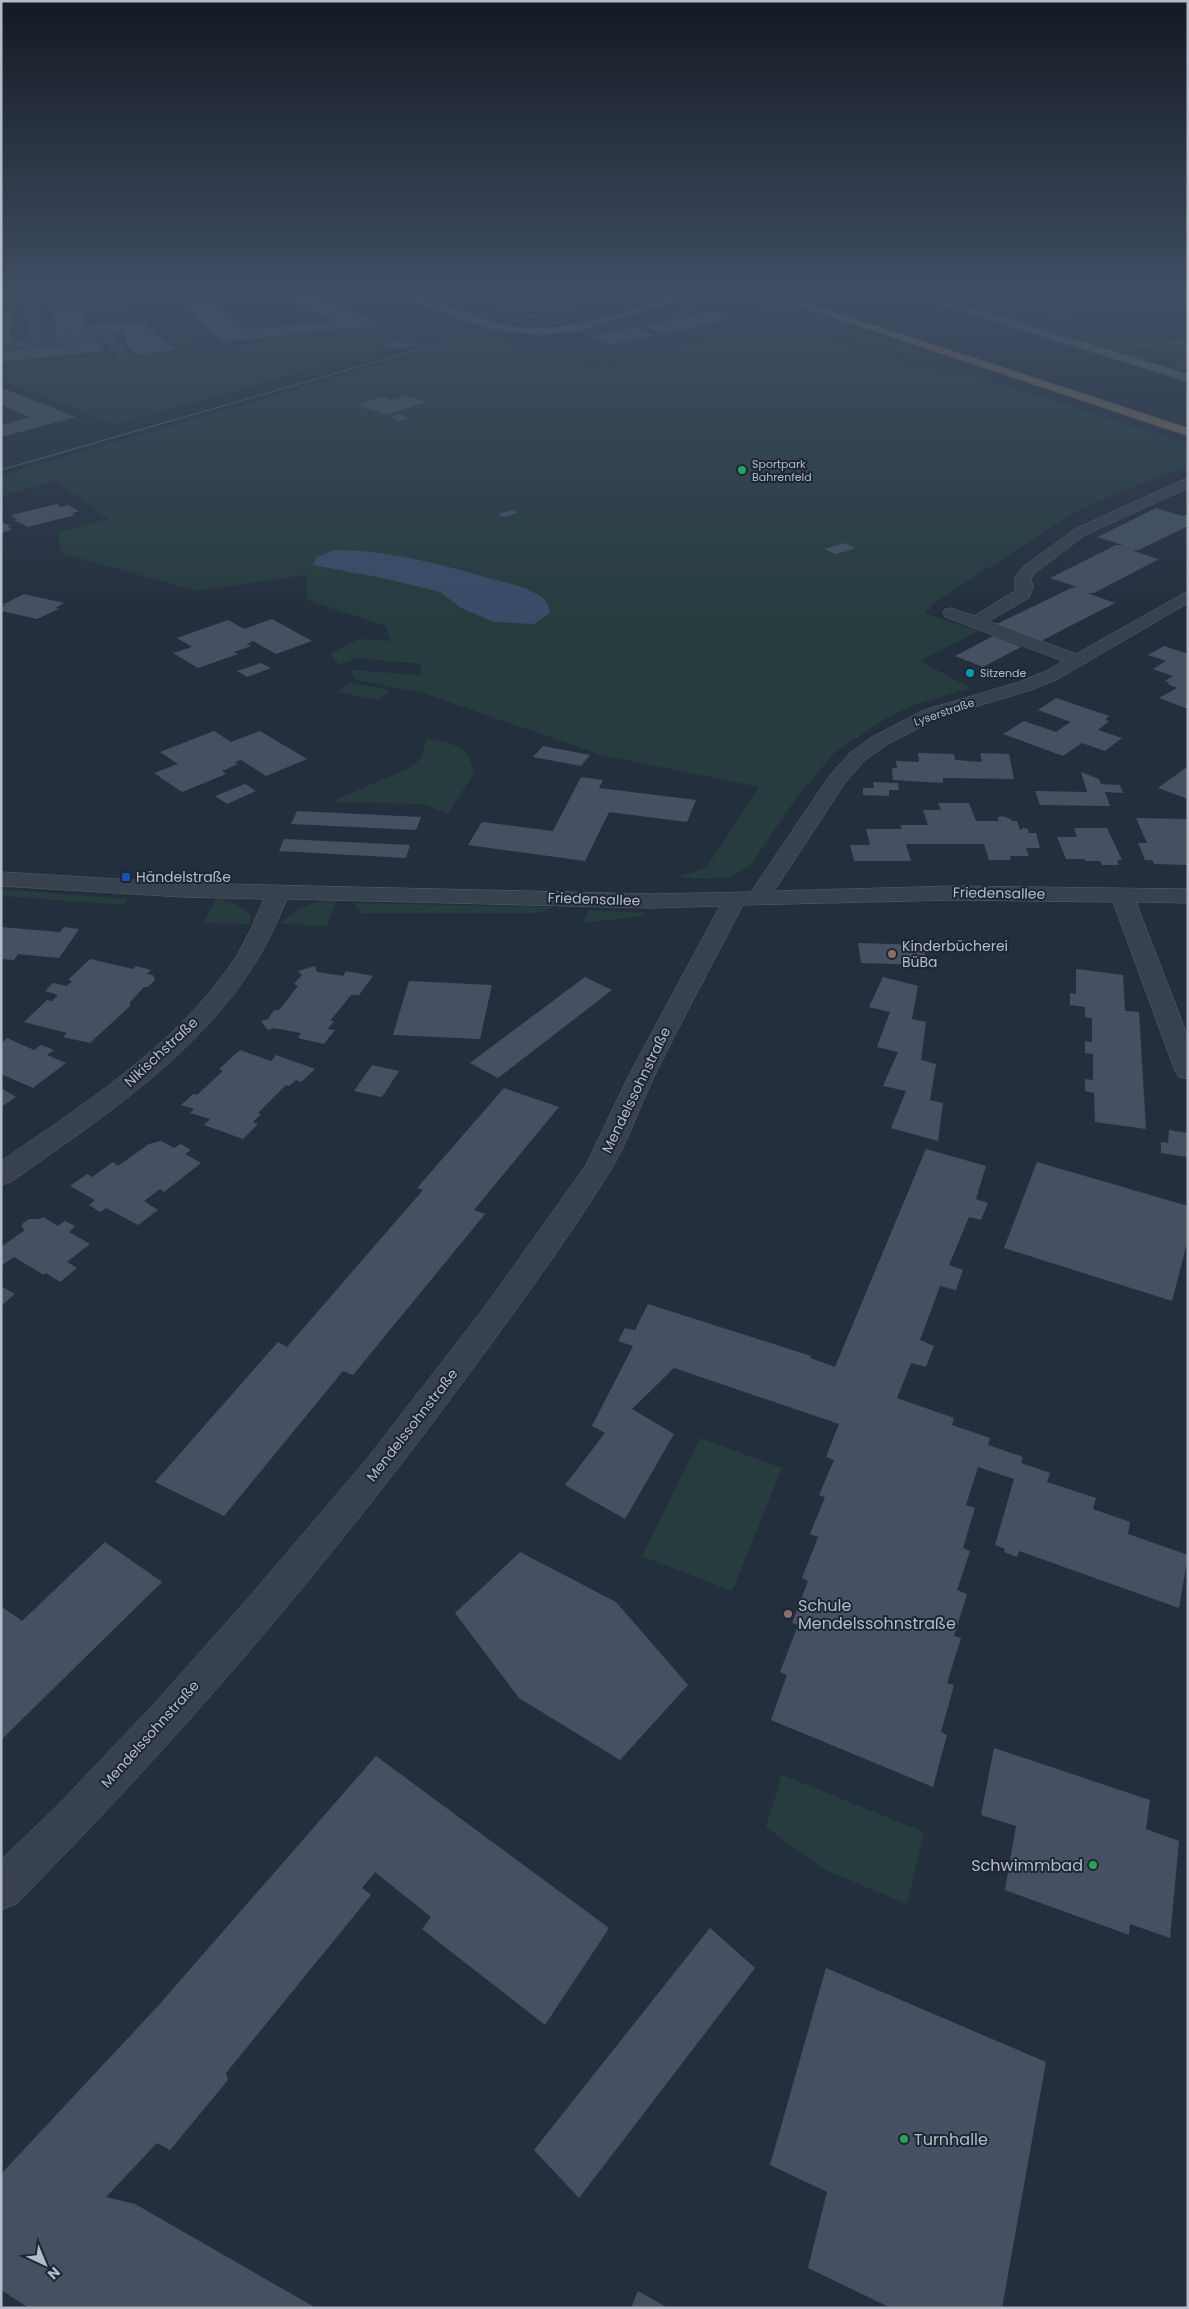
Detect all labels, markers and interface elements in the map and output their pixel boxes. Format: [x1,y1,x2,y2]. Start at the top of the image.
place label: Sportpark Bahrenfeld [752,456,812,485]
marker: Sportpark Bahrenfeld [736,464,748,476]
place label: Sitzende [980,665,1026,681]
marker: Sitzende [964,667,976,679]
street label: Lyserstraße [912,694,977,730]
place label: Händelstraße [136,867,231,887]
marker: Händelstraße [120,871,132,883]
street label: Friedensallee [953,882,1046,904]
street label: Friedensallee [547,887,641,911]
place label: Kinderbücherei BüBa [902,936,1008,972]
marker: Kinderbücherei BüBa [886,948,898,960]
street label: Nikischstraße [120,1012,202,1091]
street label: Mendelssohnstraße [597,1023,675,1156]
street label: Mendelssohnstraße [362,1364,463,1486]
place label: Schule Mendelssohnstraße [798,1594,956,1635]
marker: Schule Mendelssohnstraße [782,1608,794,1620]
street label: Mendelssohnstraße [96,1676,204,1792]
place label: Schwimmbad [971,1854,1083,1877]
marker: Schwimmbad [1087,1859,1099,1871]
place label: Turnhalle [914,2128,988,2151]
marker: Turnhalle [898,2133,910,2145]
north arrow [20,2239,70,2289]
text: N [43,2263,65,2284]

